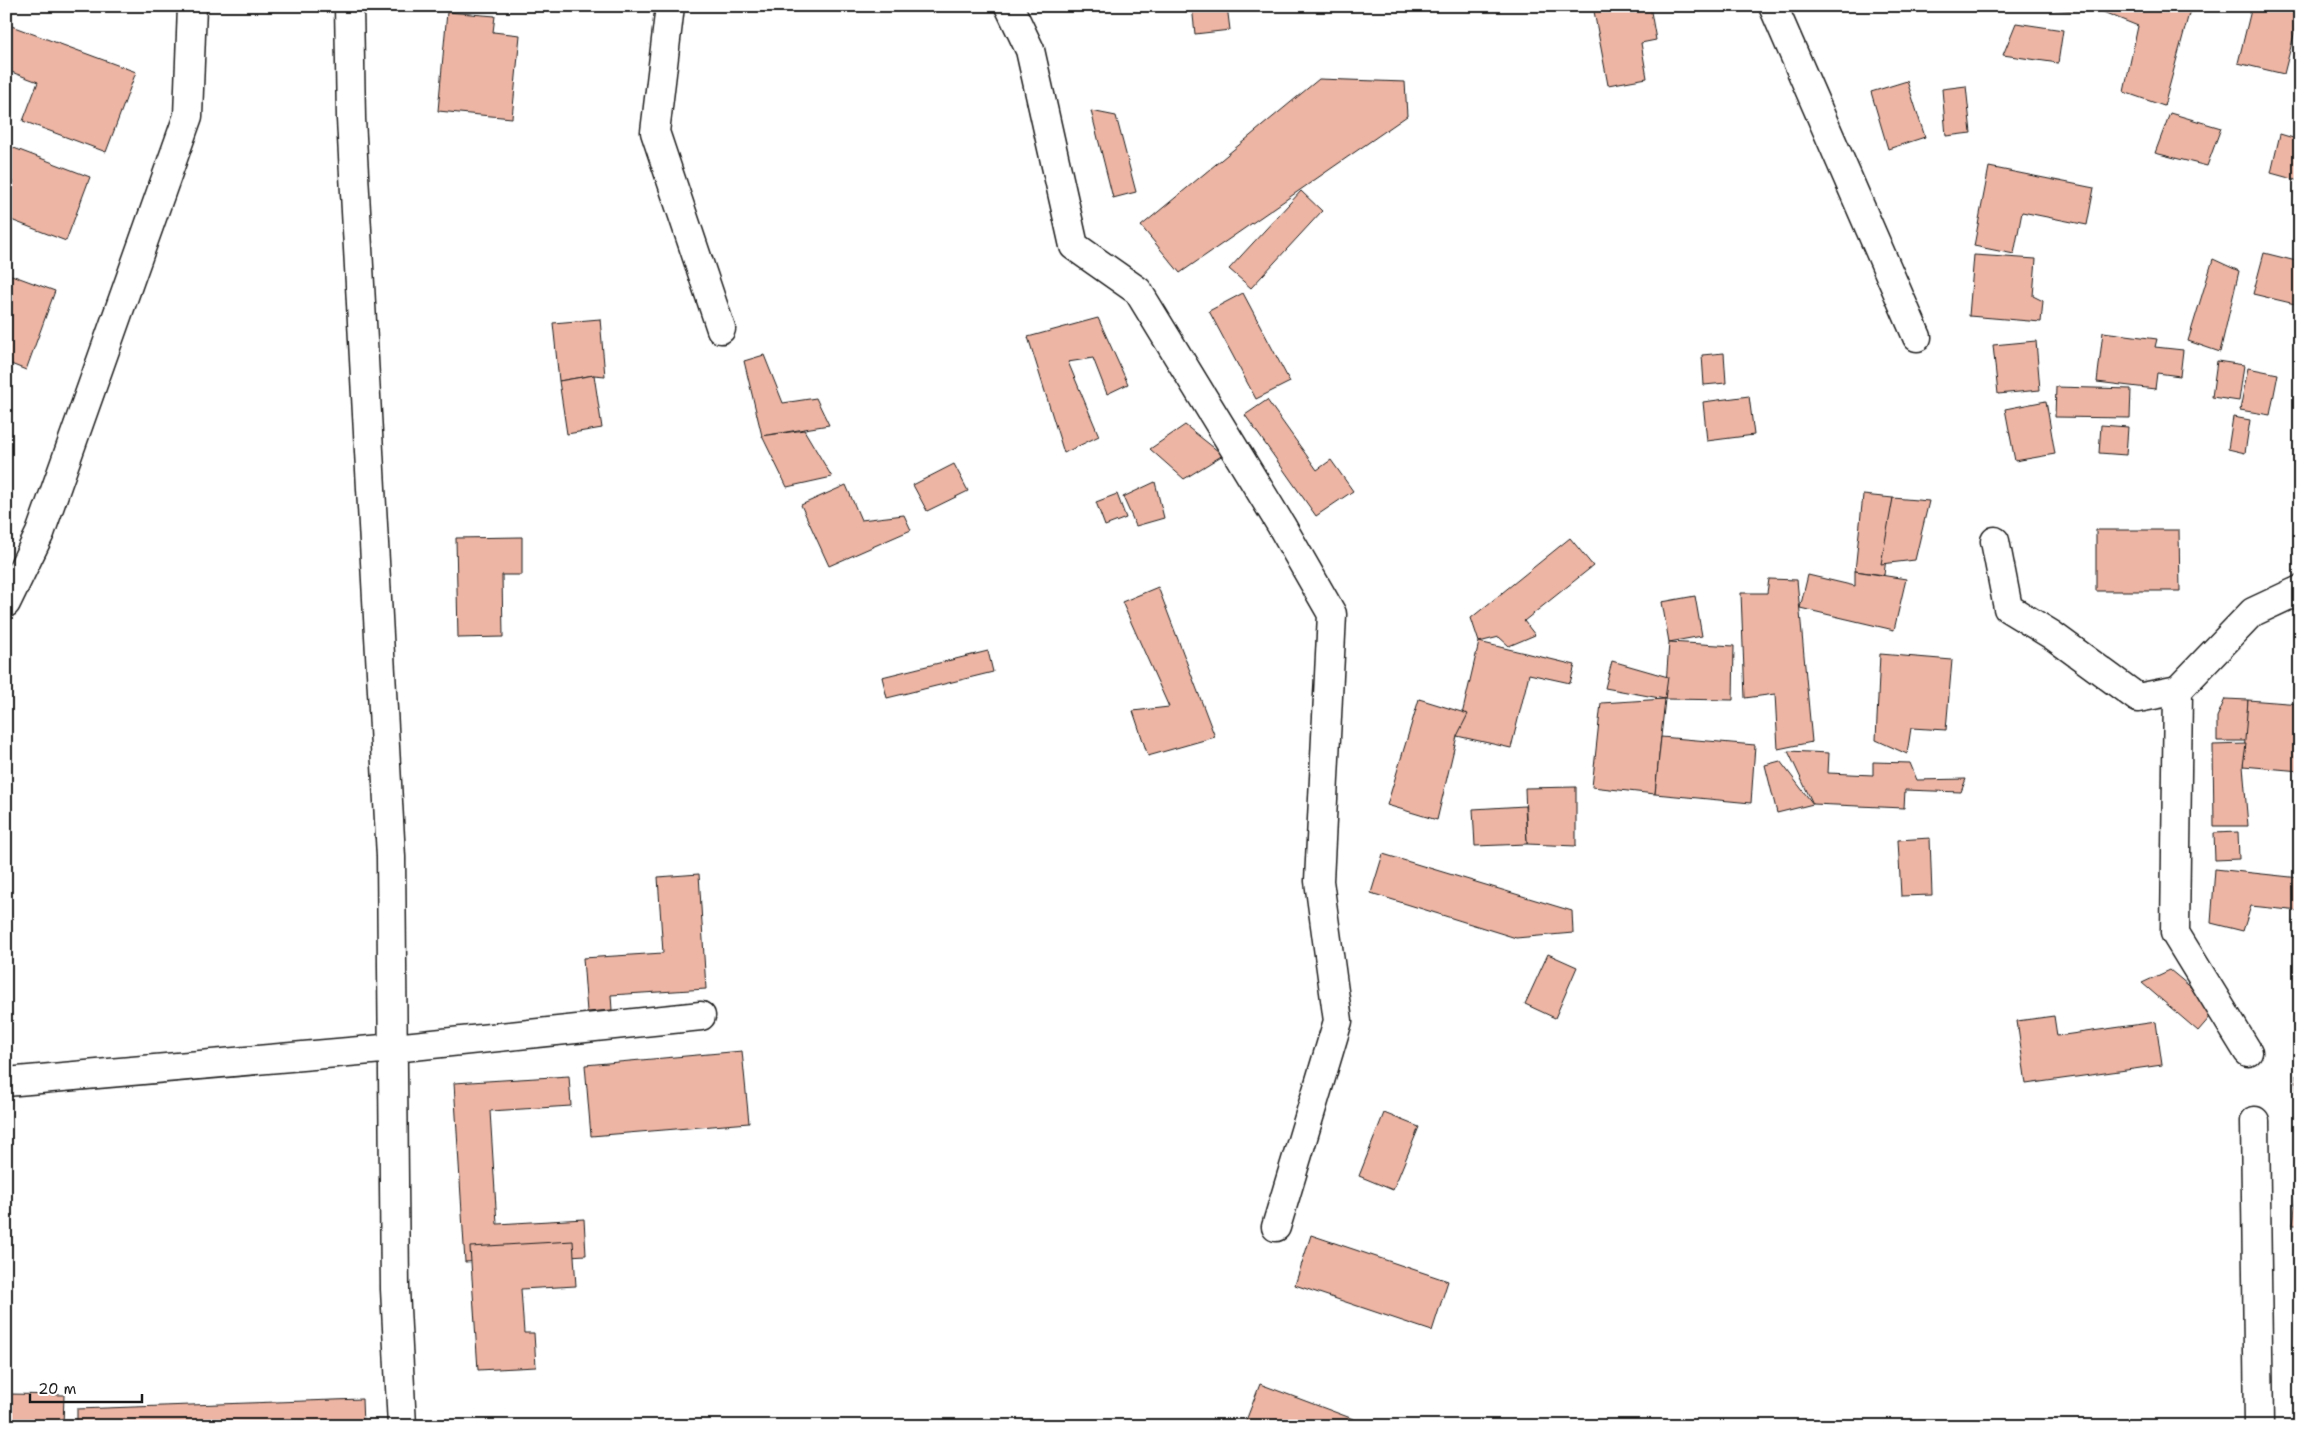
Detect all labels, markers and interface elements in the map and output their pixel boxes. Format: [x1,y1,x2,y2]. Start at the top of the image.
scale bar [30,1372,142,1404]
text: 20 m [38,1379,77,1399]

